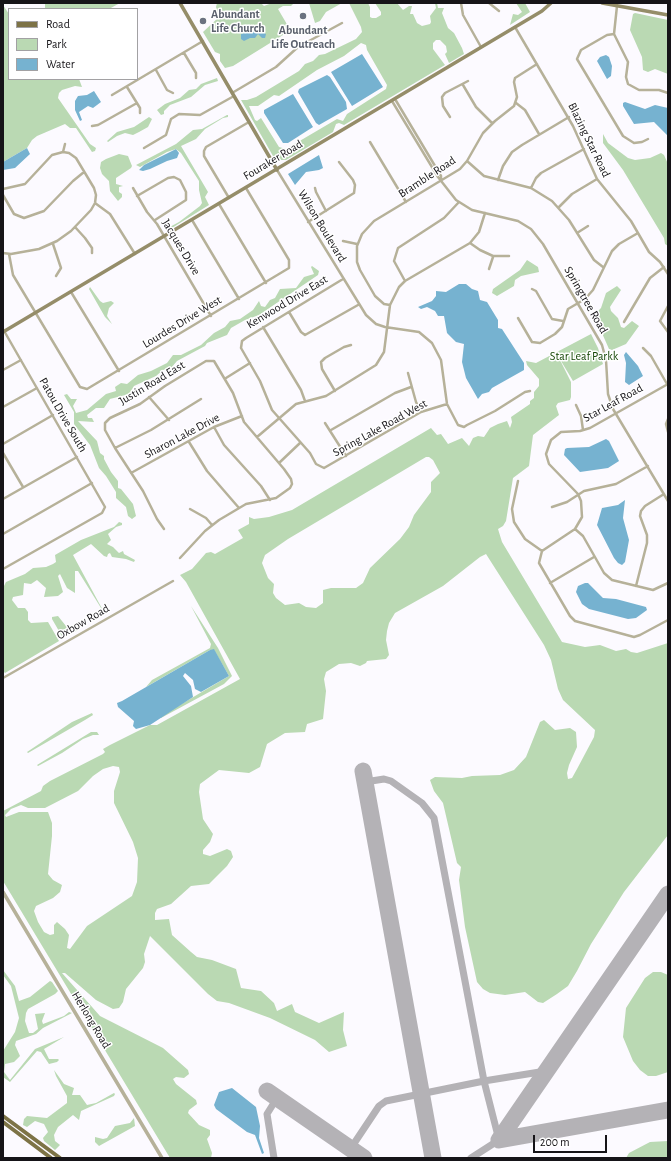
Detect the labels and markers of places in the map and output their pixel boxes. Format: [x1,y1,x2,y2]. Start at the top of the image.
place label: Abundant Life Church [211,7,265,35]
marker: Abundant Life Outreach [298,11,308,21]
marker: Abundant Life Church [198,16,208,26]
place label: Abundant Life Outreach [271,23,335,51]

